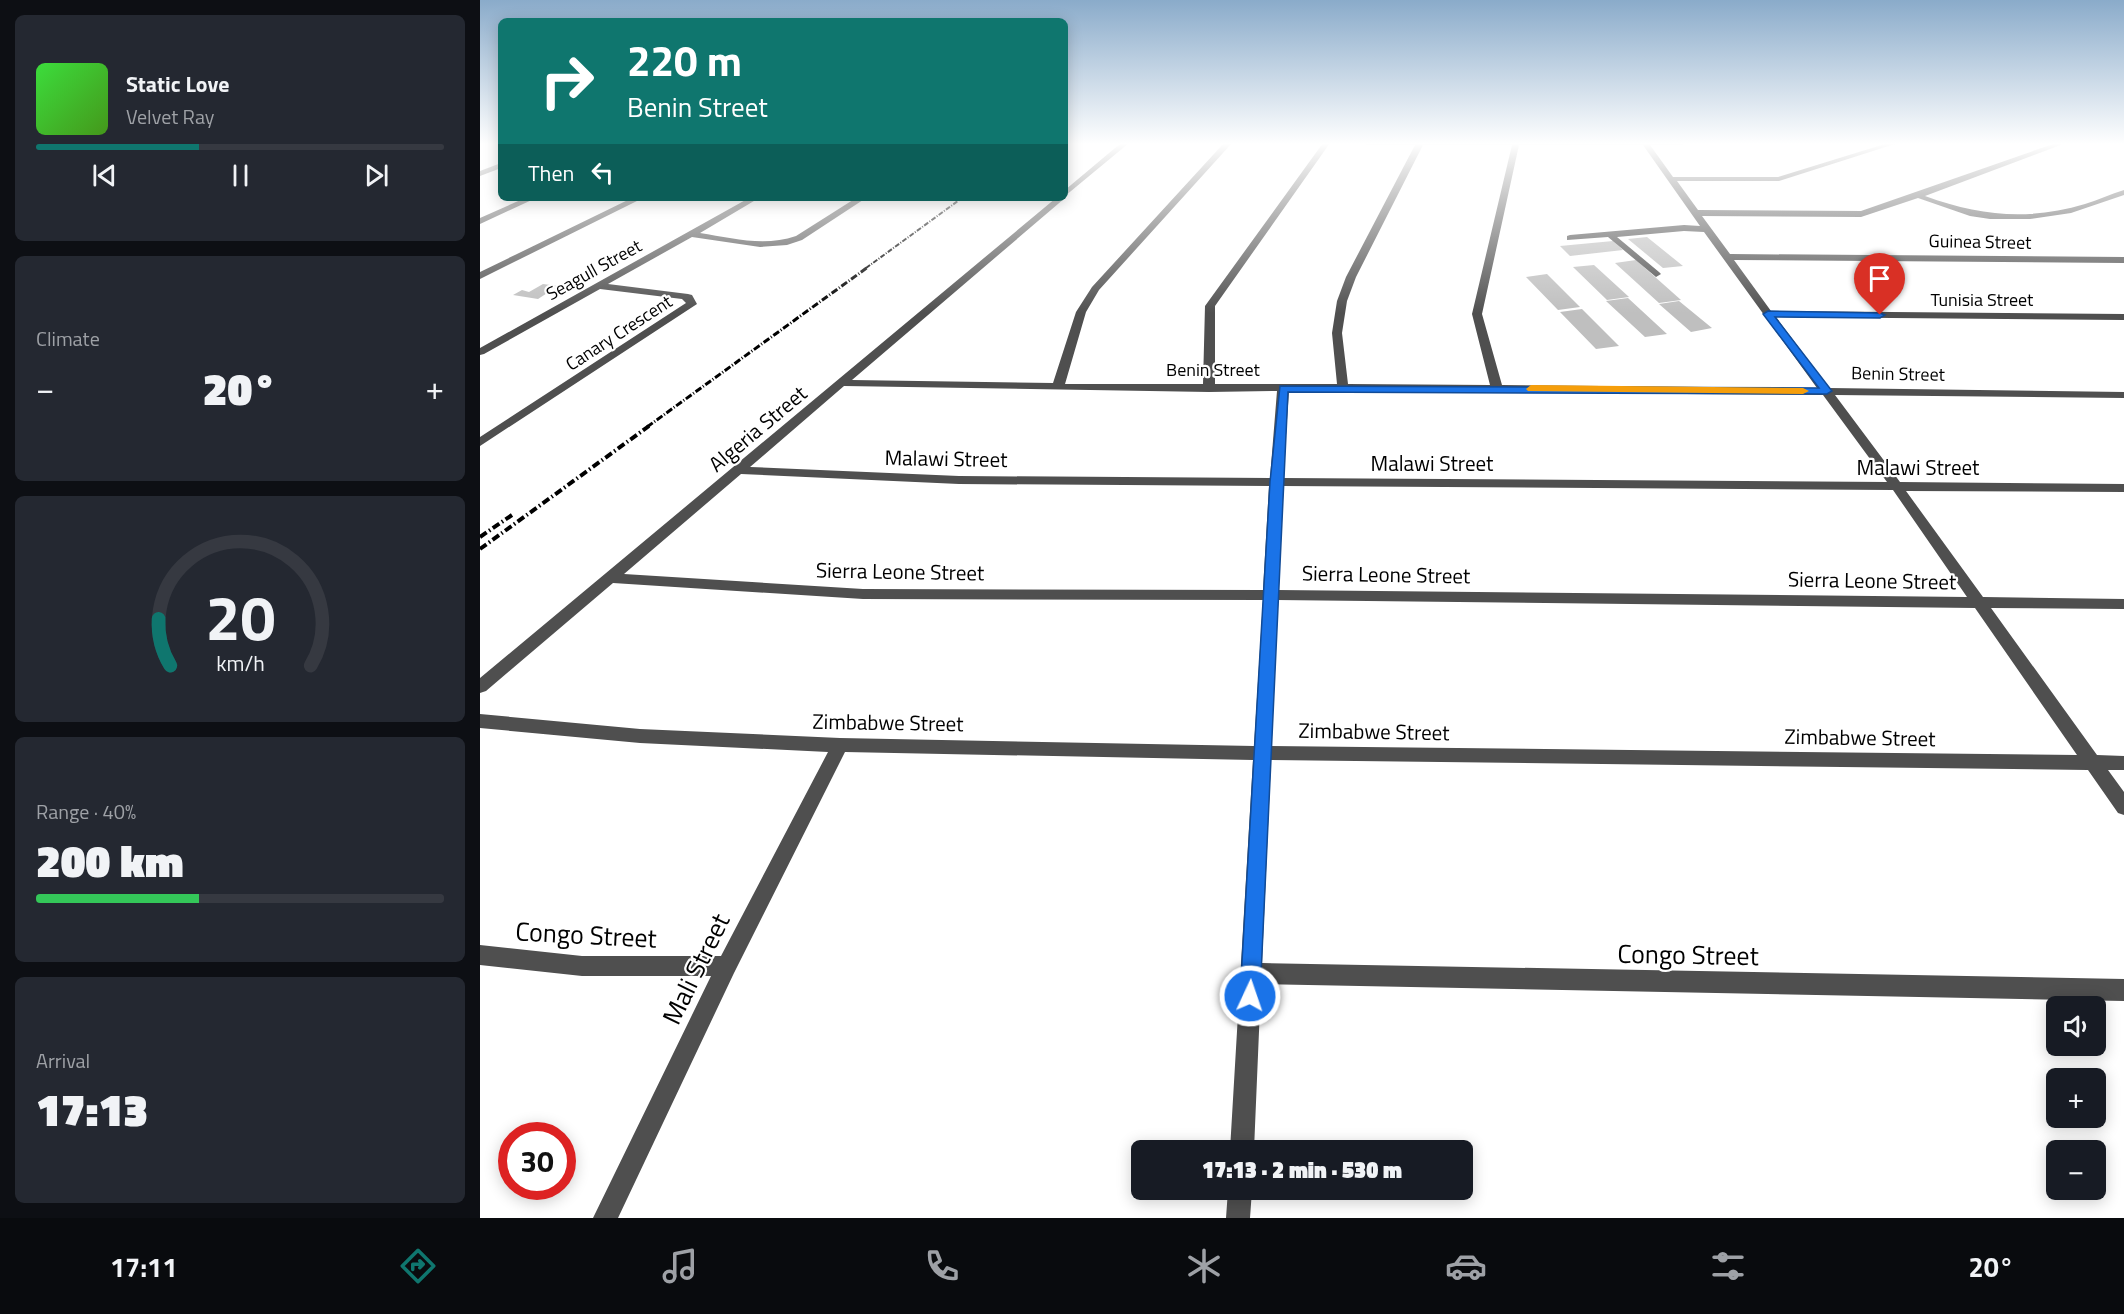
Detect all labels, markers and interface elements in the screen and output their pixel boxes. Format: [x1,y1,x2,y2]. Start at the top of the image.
text: 220 m [627,28,742,92]
icon: right [528,42,606,120]
text: Static Love [126,67,229,101]
text: Benin Street [627,86,768,127]
text: Velvet Ray [126,101,215,132]
text: Then [528,156,574,190]
icon: left [586,156,619,189]
icon: previous [88,159,121,192]
icon: pause [224,159,257,192]
icon: next [360,159,393,192]
street label: Guinea Street [1928,227,2032,256]
street label: Seagull Street [541,232,647,307]
pin [1854,253,1905,315]
icon: arrive [1863,262,1896,295]
street label: Tunisia Street [1931,286,2034,313]
street label: Canary Crescent [560,288,678,377]
text: Climate [36,323,100,354]
text: 20° [203,354,277,422]
street label: Benin Street [1166,356,1261,383]
street label: Benin Street [1851,359,1946,388]
text: − [36,363,54,413]
text: + [426,363,444,413]
street label: Algeria Street [701,377,814,479]
street label: Malawi Street [884,441,1008,475]
street label: Malawi Street [1371,447,1494,479]
street label: Malawi Street [1857,451,1980,483]
street label: Sierra Leone Street [815,554,985,588]
street label: Sierra Leone Street [1301,557,1471,591]
street label: Sierra Leone Street [1787,563,1957,597]
text: 20 [205,569,275,664]
text: km/h [216,647,264,679]
street label: Zimbabwe Street [812,705,964,739]
street label: Zimbabwe Street [1298,714,1450,748]
street label: Zimbabwe Street [1784,720,1936,754]
text: Range · 40% [36,796,136,827]
text: 200 km [36,826,184,894]
street label: Mali Street [652,907,739,1031]
street label: Congo Street [514,911,658,958]
street label: Congo Street [1617,934,1759,975]
position arrow [1218,964,1282,1028]
map controls [2046,996,2106,1200]
button: sound [2046,996,2106,1056]
text: Arrival [36,1045,90,1076]
button: + [2046,1068,2106,1128]
text: 17:13 [36,1075,148,1143]
speed limit sign: 30 [498,1122,576,1200]
button: − [2046,1140,2106,1200]
text: 17:13 · 2 min · 530 m [1202,1153,1402,1187]
icon: directions [397,1245,439,1287]
icon: music [659,1245,701,1287]
icon: phone [921,1245,963,1287]
icon: climate [1183,1245,1225,1287]
icon: car [1445,1245,1487,1287]
icon: filters [1707,1245,1749,1287]
text: 17:11 [110,1246,177,1287]
text: 20° [1969,1246,2014,1287]

